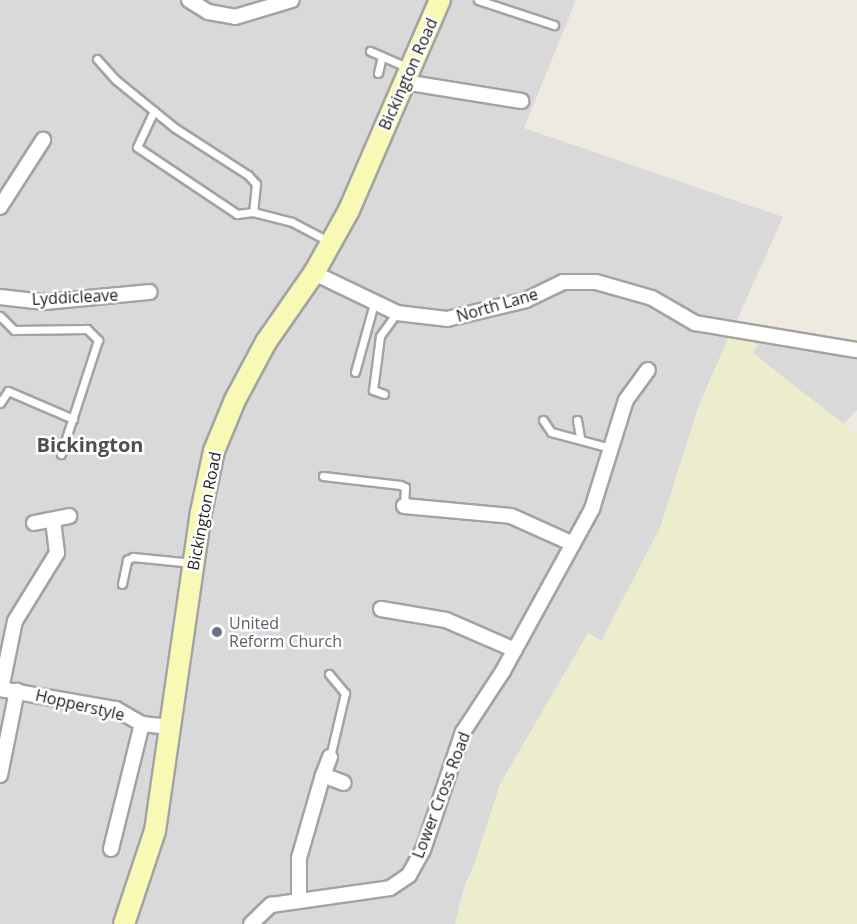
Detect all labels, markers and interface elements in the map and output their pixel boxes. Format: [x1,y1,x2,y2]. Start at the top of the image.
street label: Bickington Road [375,15,441,133]
street label: North Lane [454,284,540,326]
street label: Lyddicleave [31,285,119,309]
district label: Bickington [37,432,143,456]
street label: Bickington Road [183,450,225,572]
place label: United Reform Church [229,613,342,651]
marker: United Reform Church [210,625,224,639]
street label: Hopperstyle [34,685,126,725]
street label: Lower Cross Road [408,729,474,861]

